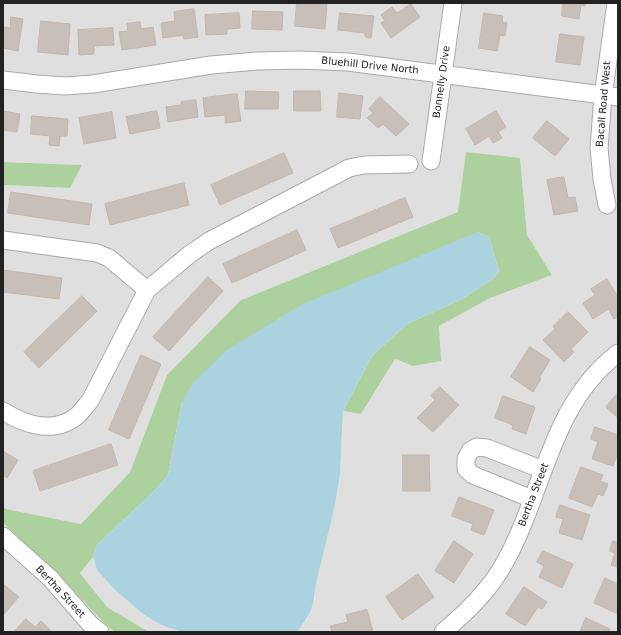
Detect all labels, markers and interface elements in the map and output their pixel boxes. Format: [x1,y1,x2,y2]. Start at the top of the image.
street label: Bonnelly Drive [431,45,453,119]
street label: Bluehill Drive North [321,55,419,77]
street label: Bacall Road West [594,61,614,147]
street label: Bertha Street [516,462,552,528]
street label: Bertha Street [33,563,87,621]

